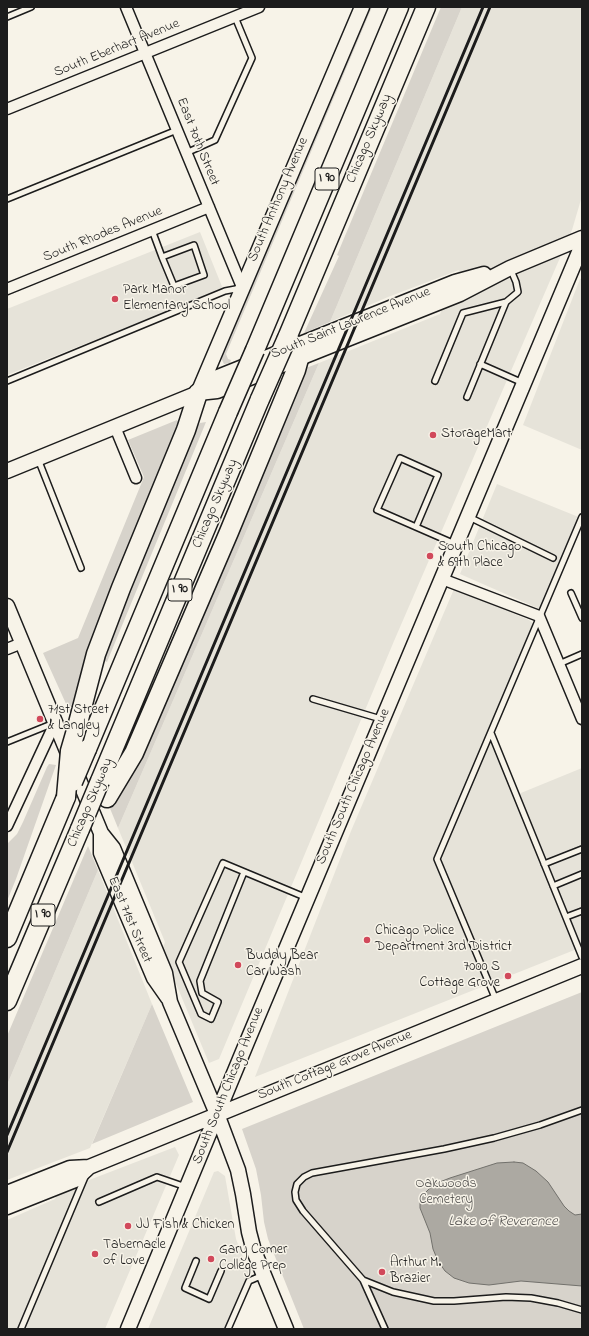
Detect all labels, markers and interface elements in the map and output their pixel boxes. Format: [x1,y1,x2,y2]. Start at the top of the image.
street label: South Eberhart Avenue [52,16,182,82]
street label: Chicago Skyway [344,92,396,186]
street label: East 70th Street [172,96,222,188]
street label: South Anthony Avenue [245,135,313,265]
road number: I 90 [315,168,339,190]
street label: South Rhodes Avenue [41,203,165,267]
place label: Park Manor Elementary School [123,283,230,316]
street label: South Saint Lawrence Avenue [269,284,433,364]
marker: Park Manor Elementary School [110,294,120,304]
place label: StorageMart [441,427,512,443]
marker: StorageMart [428,430,438,440]
street label: Chicago Skyway [190,457,242,551]
place label: South Chicago & 69th Place [438,540,521,572]
marker: South Chicago & 69th Place [425,551,435,561]
road number: I 90 [168,579,192,601]
place label: 71st Street & Langley [48,703,109,736]
street label: South South Chicago Avenue [313,707,395,867]
marker: 71st Street & Langley [35,714,45,724]
street label: Chicago Skyway [65,756,117,850]
street label: East 71st Street [103,874,155,966]
road number: I 90 [31,904,55,926]
place label: Chicago Police Department 3rd District [375,924,512,956]
marker: Chicago Police Department 3rd District [362,935,372,945]
place label: Buddy Bear Car Wash [246,949,318,982]
marker: Buddy Bear Car Wash [233,960,243,970]
place label: 7000 S Cottage Grove [420,960,500,992]
marker: 7000 S Cottage Grove [503,971,513,981]
street label: South South Chicago Avenue [190,1005,268,1167]
street label: South Cottage Grove Avenue [255,1027,415,1105]
park label: Oakwoods Cemetery [415,1177,477,1210]
water label: Lake of Reverence [448,1214,558,1232]
place label: JJ Fish & Chicken [136,1218,234,1234]
marker: JJ Fish & Chicken [123,1221,133,1231]
place label: Tabernacle of Love [103,1238,166,1270]
place label: Gary Comer College Prep [219,1243,287,1276]
marker: Tabernacle of Love [90,1249,100,1259]
marker: Gary Comer College Prep [206,1254,216,1264]
place label: Arthur M. Brazier [390,1256,441,1288]
marker: Arthur M. Brazier [377,1267,387,1277]

